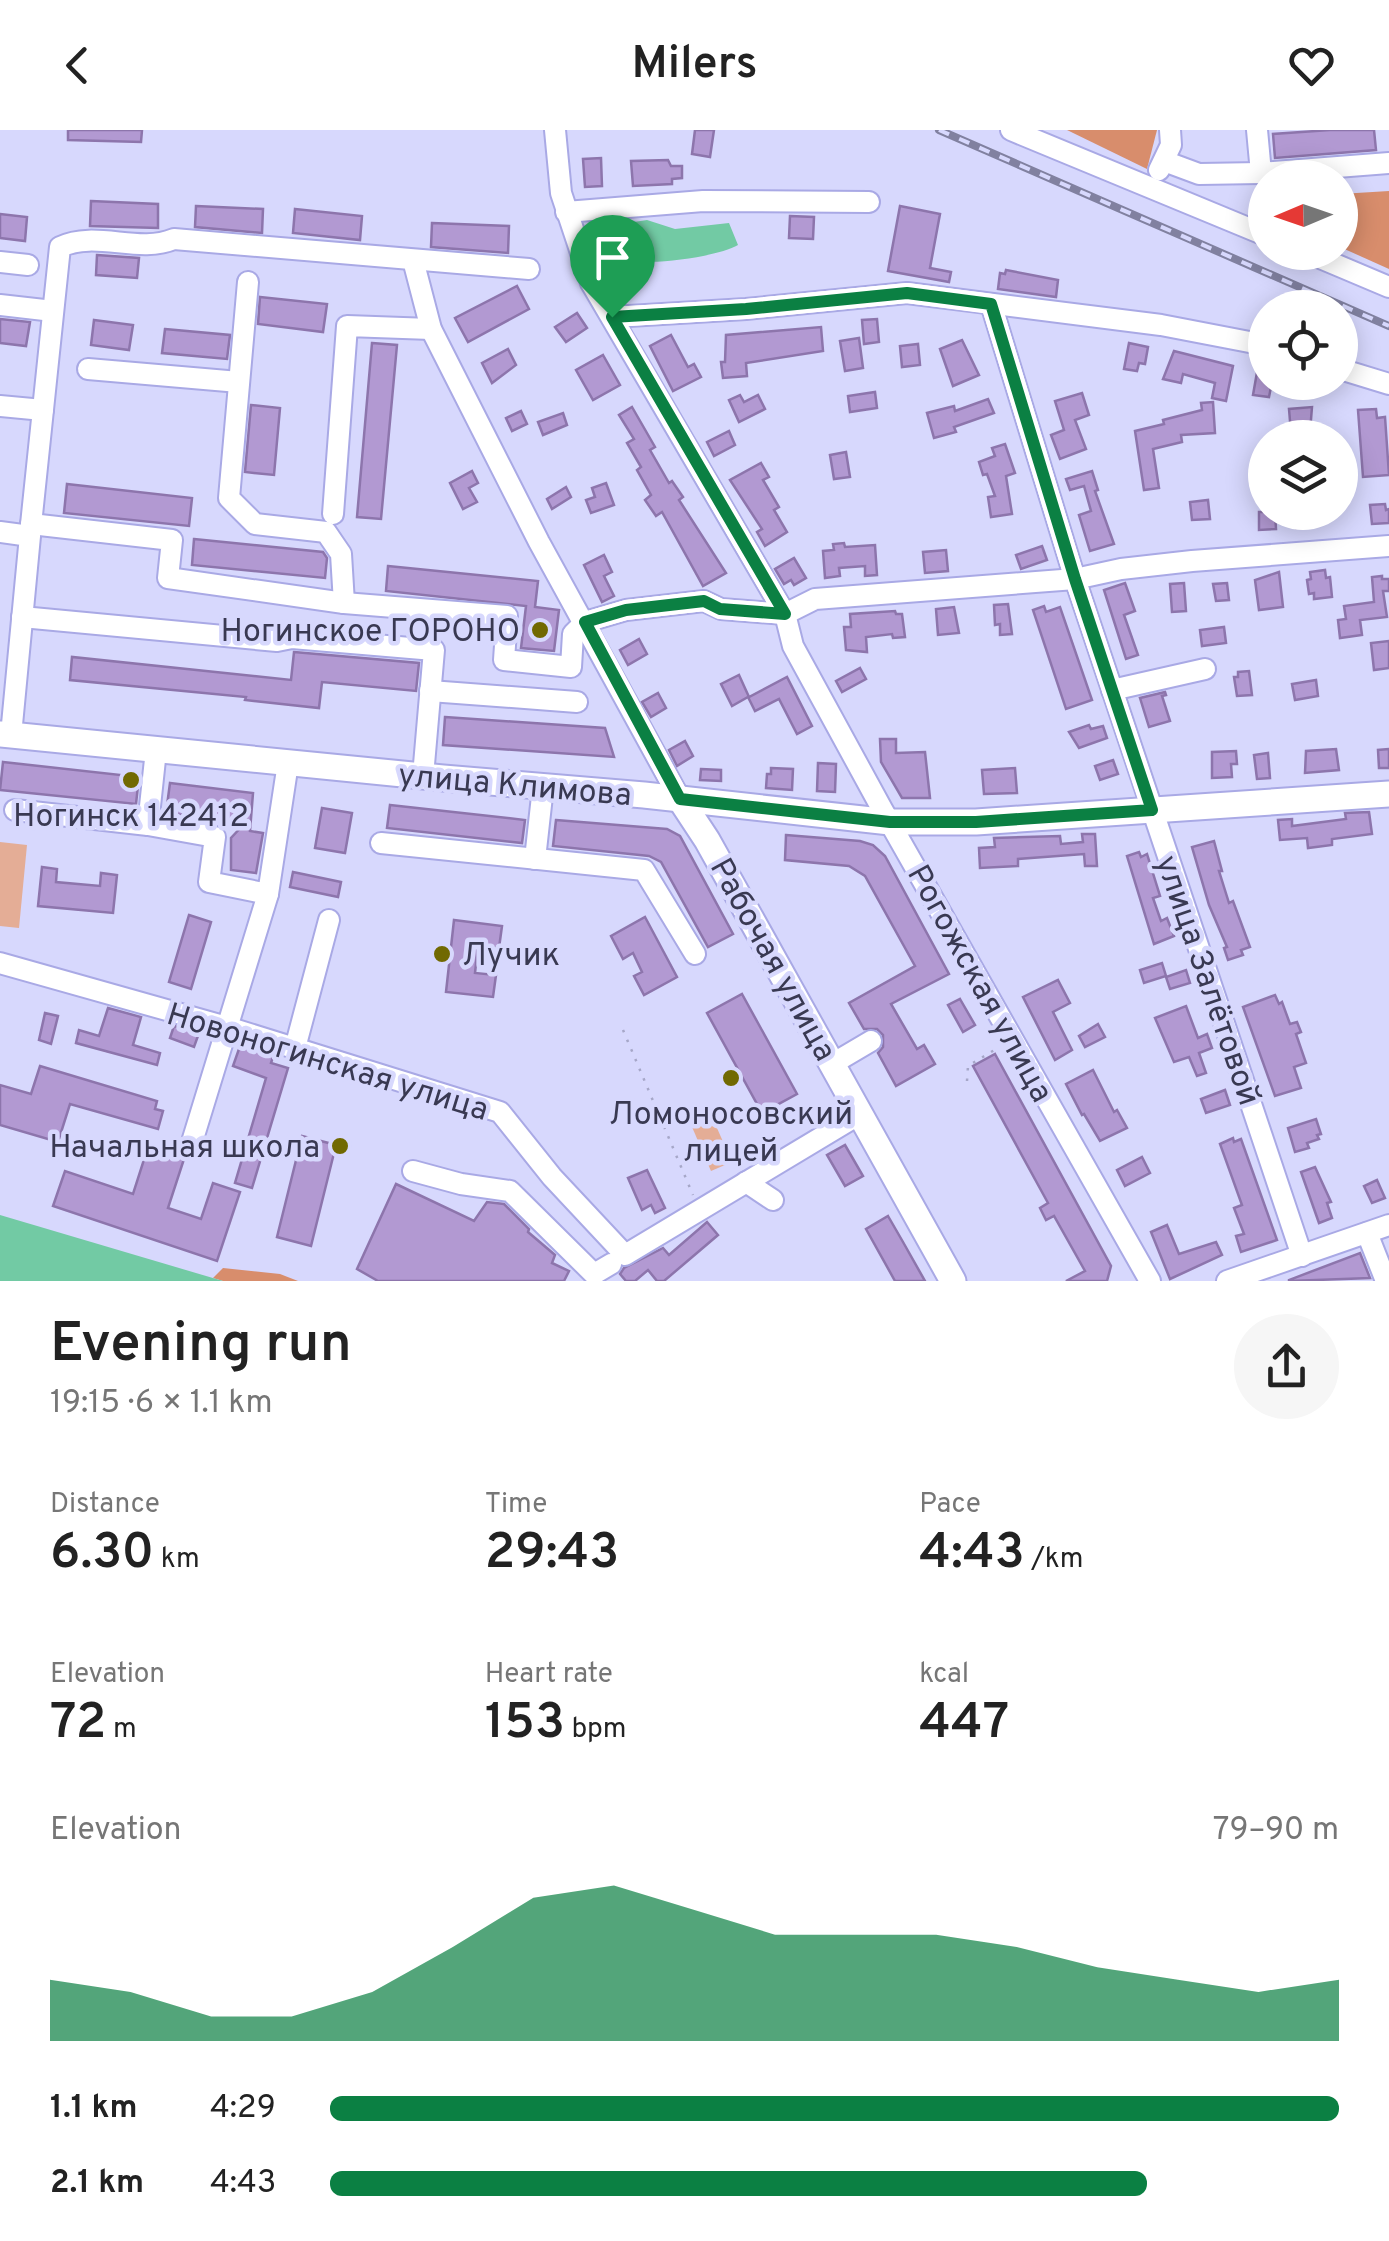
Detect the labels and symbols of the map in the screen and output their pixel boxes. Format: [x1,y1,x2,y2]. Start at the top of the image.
north arrow [1248,160,1358,270]
pin [570,215,655,318]
place label: Ногинское ГОРОНО [221,613,520,653]
marker: Ногинское ГОРОНО [529,619,551,641]
street label: улица Климова [396,757,633,817]
marker: Ногинск 142412 [120,769,142,791]
place label: Ногинск 142412 [13,798,249,838]
street label: улица Залётовой [1145,851,1268,1111]
street label: Рабочая улица [699,852,844,1069]
street label: Рогожская улица [897,859,1060,1110]
place label: Лучик [462,937,560,977]
marker: Лучик [431,943,453,965]
street label: Новоногинская улица [161,996,493,1132]
marker: Ломоносовский лицей [720,1067,742,1089]
place label: Ломоносовский лицей [609,1096,853,1173]
place label: Начальная школа [49,1129,320,1169]
marker: Начальная школа [329,1135,351,1157]

